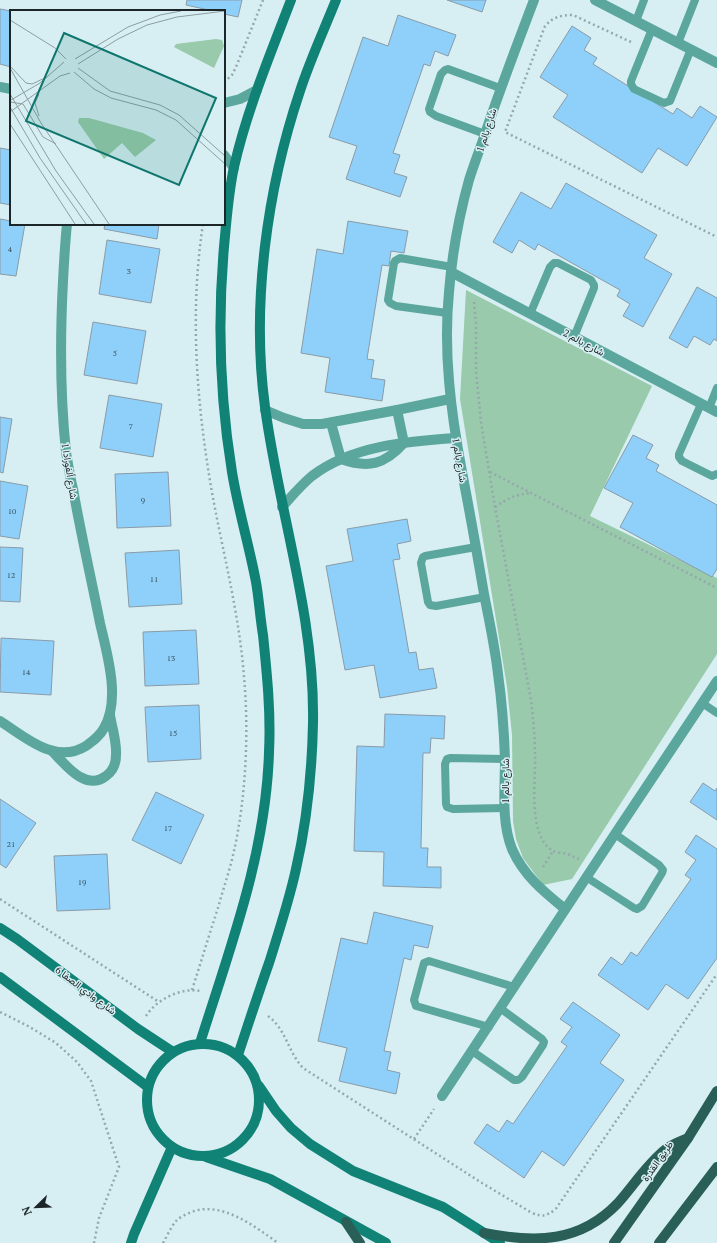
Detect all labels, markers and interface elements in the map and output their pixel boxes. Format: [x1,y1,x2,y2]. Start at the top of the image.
inset map [10,10,225,225]
street label: شارع بالم 1 [473,107,500,154]
house number: 4 [8,244,13,254]
house number: 3 [127,266,131,276]
street label: شارع بالم 2 [561,326,607,359]
house number: 5 [113,348,117,358]
house number: 7 [129,421,133,431]
street label: شارع بالم 1 [449,437,470,484]
street label: شارع ألفورادا 1 [59,442,80,500]
house number: 9 [141,495,145,505]
house number: 10 [8,506,16,516]
house number: 12 [7,570,15,580]
house number: 11 [150,574,158,584]
house number: 13 [167,653,175,663]
house number: 14 [22,667,31,677]
house number: 15 [169,728,177,738]
street label: شارع بالم 1 [499,758,512,804]
house number: 17 [164,823,172,833]
house number: 21 [7,839,15,849]
house number: 19 [78,877,86,887]
street label: شارع وادي الصفا 6 [52,963,119,1019]
street label: طريق القدرة [639,1138,676,1184]
north arrow [16,1187,56,1227]
text: N [18,1204,35,1217]

